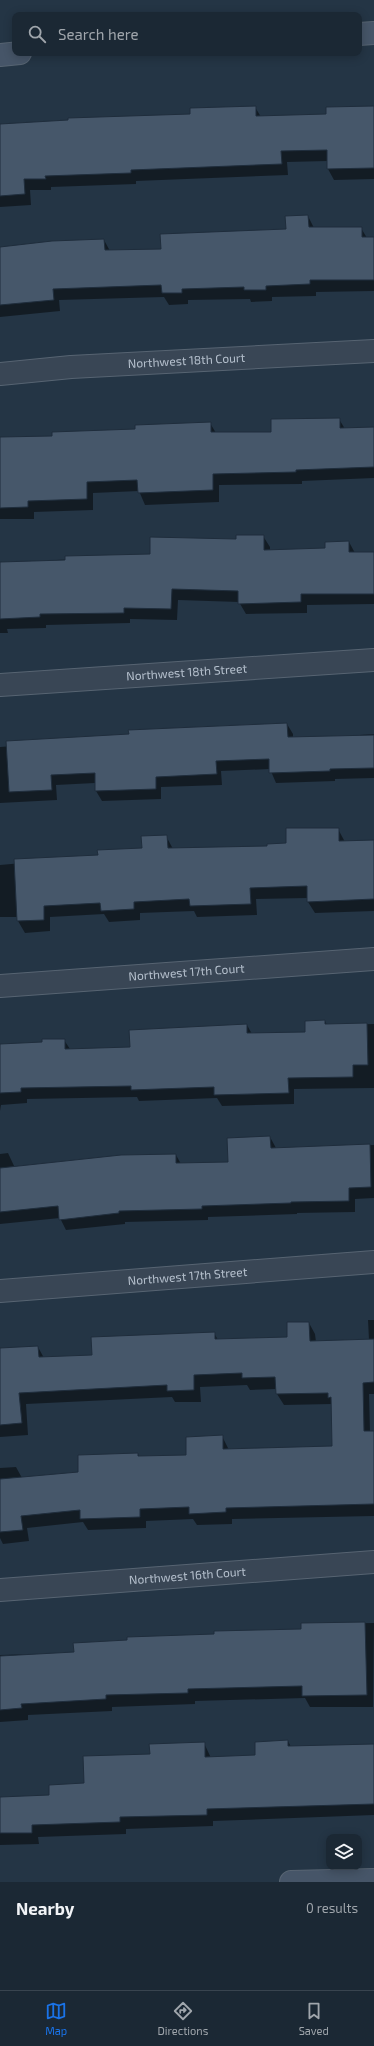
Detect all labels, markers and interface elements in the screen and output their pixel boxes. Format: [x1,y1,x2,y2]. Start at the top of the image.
search box [12,12,362,56]
icon: search [26,23,48,45]
text: Search here [58,25,139,43]
street label: Northwest 18th Court [127,350,246,370]
street label: Northwest 18th Street [126,660,248,683]
street label: Northwest 17th Court [128,960,245,983]
street label: Northwest 17th Street [127,1264,248,1287]
street label: Northwest 16th Court [128,1564,247,1586]
map controls [326,1834,362,1870]
button: layers [326,1834,362,1870]
text: Nearby [16,1898,74,1918]
text: 0 results [306,1900,358,1916]
tab: Map [45,2000,67,2037]
tab: Directions [158,2000,208,2037]
tab: Saved [299,2000,329,2037]

